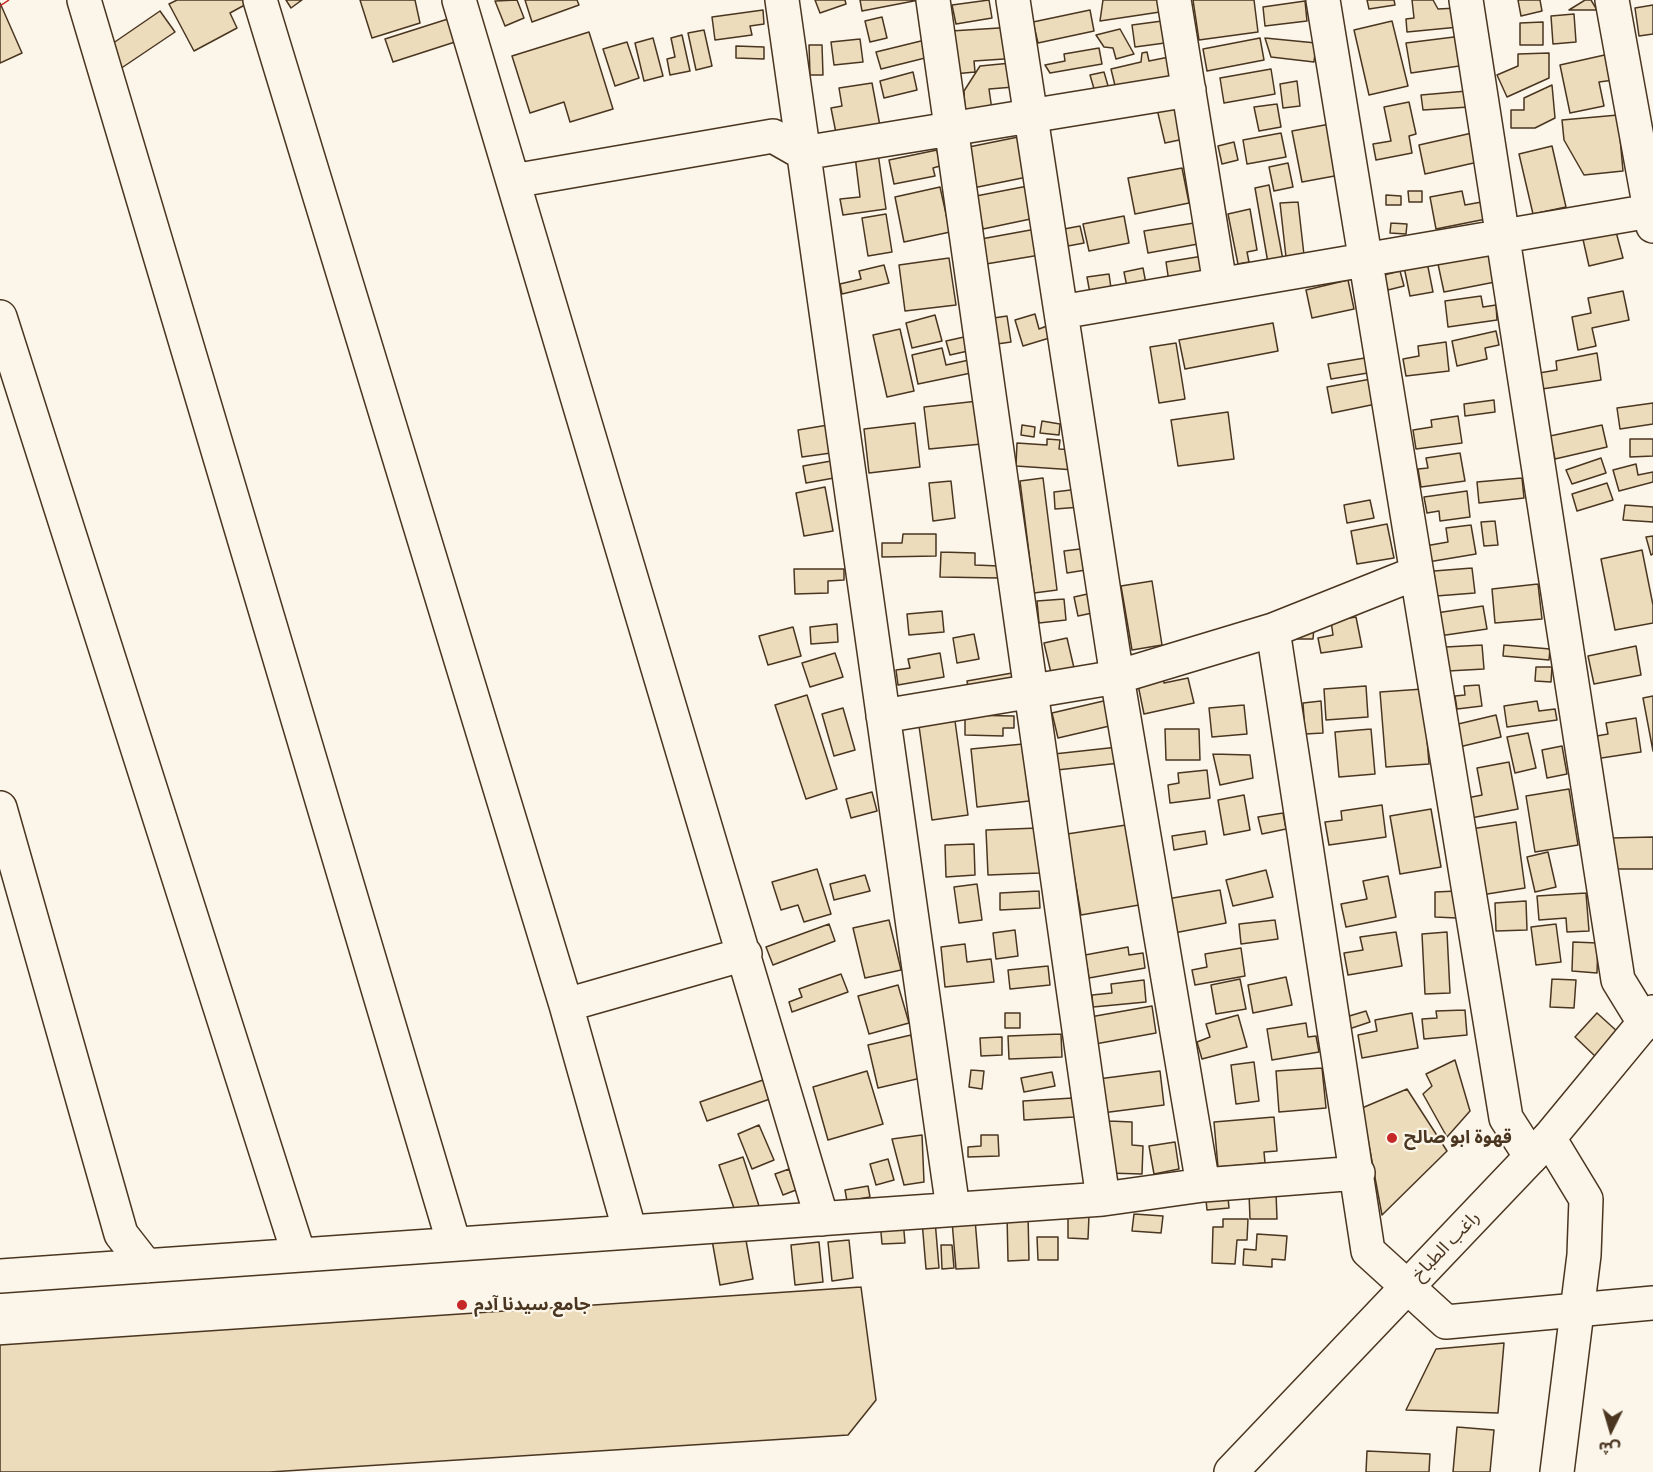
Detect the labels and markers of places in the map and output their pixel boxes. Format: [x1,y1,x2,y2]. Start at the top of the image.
place label: قهوة ابو صالح [1404,1127,1512,1149]
marker: قهوة ابو صالح [1385,1131,1399,1145]
place label: جامع سيدنا آدم [474,1294,591,1316]
marker: جامع سيدنا آدم [455,1298,469,1312]

